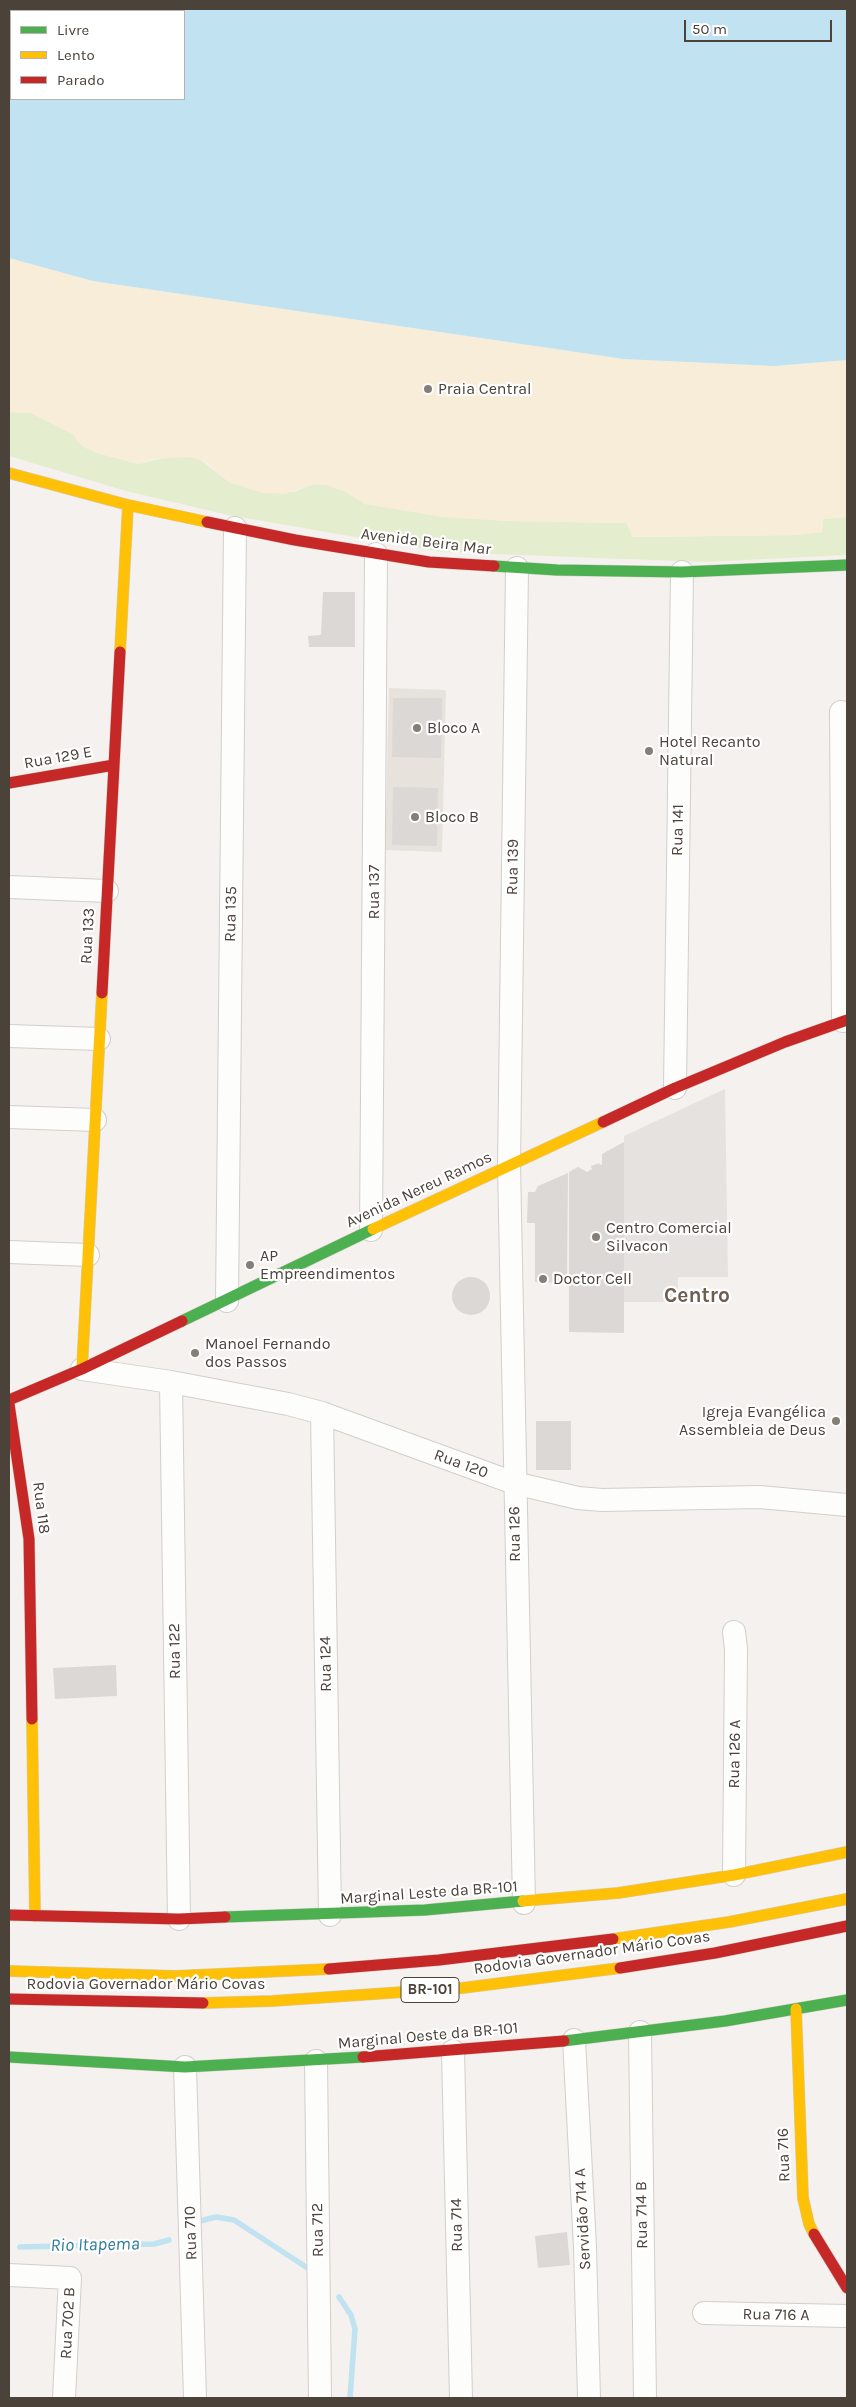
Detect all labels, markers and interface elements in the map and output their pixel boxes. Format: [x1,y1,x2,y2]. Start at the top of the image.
legend [10,10,185,100]
scale bar [686,10,834,42]
text: 50 m [692,20,727,38]
text: Livre [57,21,89,39]
text: Lento [57,46,95,64]
text: Parado [57,71,104,89]
place label: Praia Central [438,379,532,399]
marker: Praia Central [422,383,434,395]
street label: Avenida Beira Mar [360,524,492,560]
place label: Bloco A [427,718,480,738]
marker: Bloco A [411,722,423,734]
place label: Hotel Recanto Natural [659,732,760,770]
street label: Rua 129 E [22,743,94,773]
marker: Hotel Recanto Natural [643,745,655,757]
street label: Rua 141 [668,804,688,856]
place label: Bloco B [425,807,479,827]
marker: Bloco B [409,811,421,823]
street label: Rua 139 [503,839,523,895]
street label: Rua 137 [364,865,384,919]
street label: Rua 135 [221,886,241,942]
street label: Rua 133 [77,907,99,965]
street label: Avenida Nereu Ramos [343,1148,495,1232]
place label: Centro Comercial Silvacon [606,1218,732,1256]
marker: Centro Comercial Silvacon [590,1231,602,1243]
place label: AP Empreendimentos [260,1246,395,1284]
marker: AP Empreendimentos [244,1259,256,1271]
place label: Doctor Cell [553,1269,632,1289]
marker: Doctor Cell [537,1273,549,1285]
district label: Centro [664,1283,730,1309]
place label: Manoel Fernando dos Passos [205,1334,331,1372]
marker: Manoel Fernando dos Passos [189,1347,201,1359]
place label: Igreja Evangélica Assembleia de Deus [679,1402,826,1440]
marker: Igreja Evangélica Assembleia de Deus [830,1415,842,1427]
street label: Rua 120 [431,1445,491,1483]
street label: Rua 118 [28,1481,54,1535]
street label: Rua 126 [505,1506,525,1562]
street label: Rua 122 [165,1623,185,1679]
street label: Rua 124 [316,1636,336,1692]
street label: Rua 126 A [725,1719,745,1789]
street label: Marginal Leste da BR-101 [340,1877,518,1909]
street label: Rodovia Governador Mário Covas [472,1927,712,1979]
street label: Rodovia Governador Mário Covas [27,1974,265,1994]
road number: BR-101 [401,1978,459,2002]
street label: Marginal Oeste da BR-101 [337,2019,519,2053]
street label: Rua 716 [773,2128,795,2182]
street label: Servidão 714 A [571,2168,595,2270]
street label: Rua 714 B [632,2181,652,2249]
street label: Rua 714 [447,2198,467,2252]
street label: Rua 712 [308,2203,328,2257]
street label: Rua 710 [180,2205,202,2261]
water label: Rio Itapema [50,2233,140,2257]
street label: Rua 702 B [57,2286,79,2360]
street label: Rua 716 A [742,2305,810,2325]

